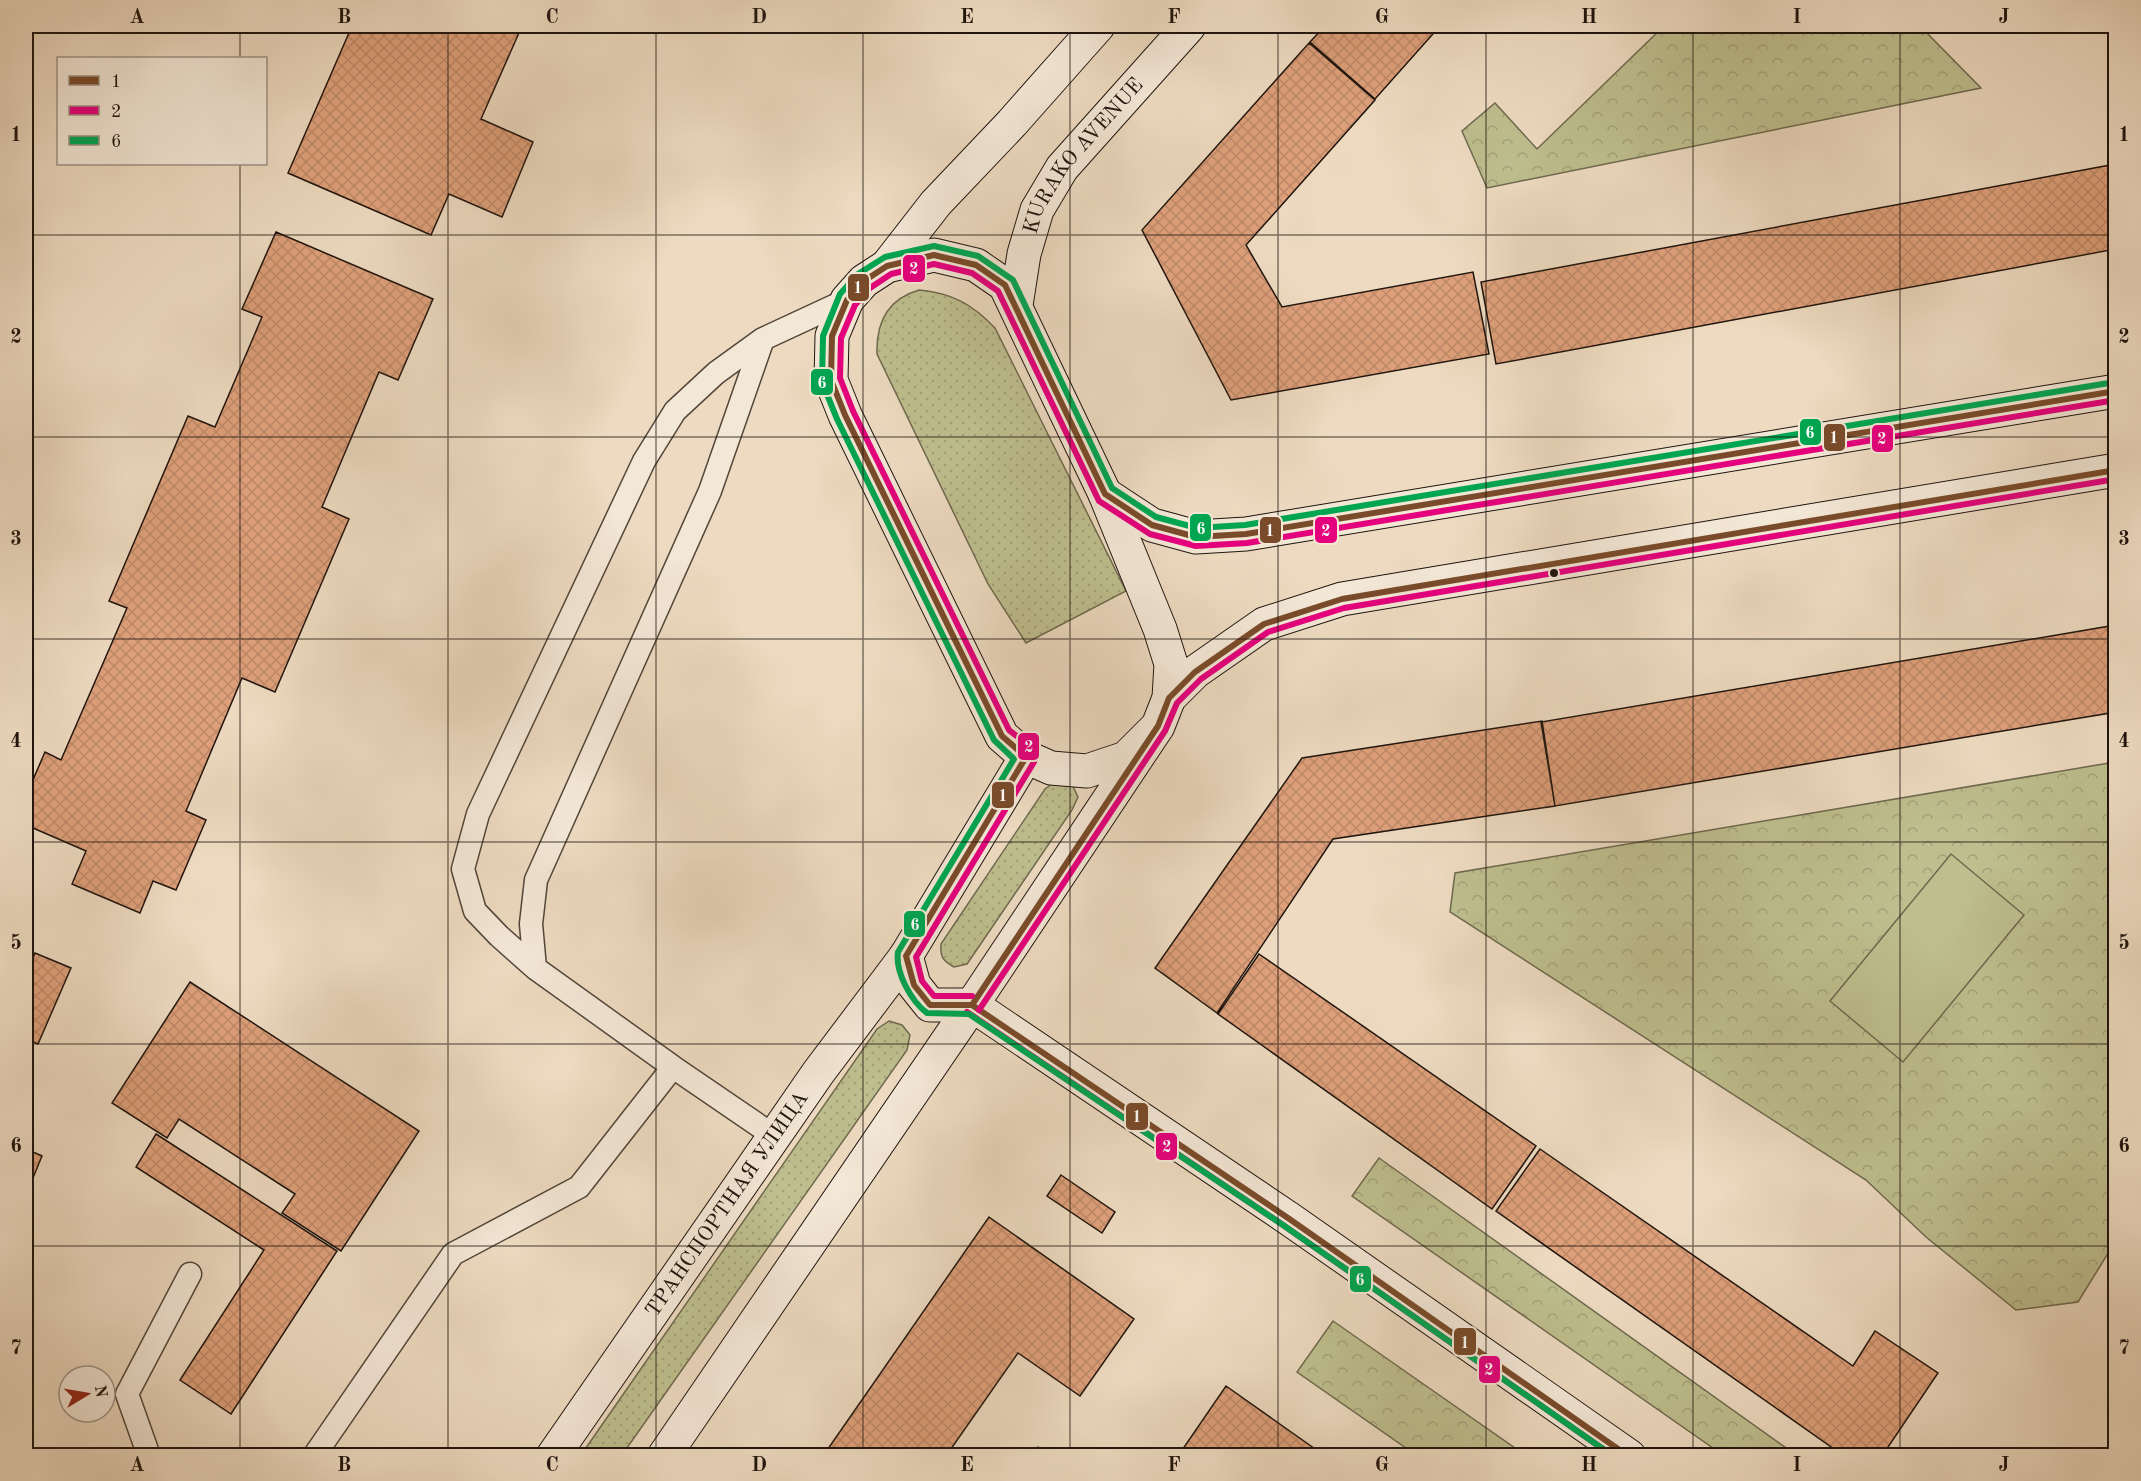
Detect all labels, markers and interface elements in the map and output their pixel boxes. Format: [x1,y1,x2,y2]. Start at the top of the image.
text: A [129,8,145,28]
text: B [337,8,351,28]
text: C [545,8,559,28]
text: D [751,8,767,28]
text: E [960,8,974,28]
text: F [1167,8,1181,28]
text: G [1375,8,1389,28]
text: H [1581,8,1597,28]
text: I [1793,8,1801,28]
text: J [1999,8,2010,28]
legend [57,57,267,165]
text: 1 [111,73,121,91]
street label: KURAKO AVENUE [1020,74,1147,236]
text: 2 [111,103,121,121]
text: 1 [10,126,22,146]
text: 1 [2118,126,2130,146]
text: 6 [111,133,121,151]
line badge: 2 [902,254,926,283]
text: 2 [909,262,919,278]
line badge: 1 [847,273,870,302]
text: 1 [853,281,863,297]
text: 2 [10,328,22,348]
text: 2 [2118,328,2130,348]
line badge: 6 [810,368,834,396]
text: 6 [817,376,827,392]
line badge: 6 [1799,418,1822,446]
line badge: 1 [1823,423,1846,452]
line badge: 2 [1871,424,1894,453]
text: 6 [1805,426,1815,442]
text: 1 [1829,431,1839,447]
text: 2 [1877,432,1887,448]
line badge: 6 [1189,513,1212,542]
line badge: 1 [1259,516,1282,544]
line badge: 2 [1314,516,1338,544]
text: 6 [1196,522,1206,538]
text: 1 [1265,524,1275,540]
text: 2 [1321,524,1331,540]
text: 3 [10,530,22,550]
text: 3 [2118,530,2130,550]
unlabelled marker [1548,567,1560,579]
text: 4 [10,732,22,752]
line badge: 2 [1017,732,1040,761]
text: 4 [2118,732,2130,752]
text: 2 [1024,740,1034,756]
line badge: 1 [991,781,1015,809]
text: 1 [998,789,1008,805]
line badge: 6 [903,910,926,938]
text: 6 [910,918,920,934]
text: 5 [10,933,22,954]
text: 5 [2118,933,2130,954]
street label: ТРАНСПОРТНАЯ УЛИЦА [642,1088,812,1321]
line badge: 1 [1125,1102,1149,1131]
text: 1 [1132,1110,1142,1126]
line badge: 2 [1155,1132,1178,1161]
text: 6 [10,1137,22,1157]
text: 6 [2118,1137,2130,1157]
text: 2 [1162,1140,1172,1156]
line badge: 6 [1349,1265,1372,1293]
text: 6 [1355,1273,1365,1289]
line badge: 1 [1453,1327,1477,1356]
text: 1 [1460,1336,1470,1352]
text: 7 [10,1339,22,1359]
text: 7 [2118,1339,2130,1359]
line badge: 2 [1478,1355,1501,1384]
text: 2 [1484,1363,1494,1379]
north arrow [57,1364,117,1424]
text: N [91,1384,109,1400]
text: A [129,1456,145,1476]
text: B [337,1456,351,1476]
text: C [545,1456,559,1476]
text: D [751,1456,767,1476]
text: E [960,1456,974,1476]
text: F [1167,1456,1181,1476]
text: G [1375,1456,1389,1476]
text: H [1581,1456,1597,1476]
text: I [1793,1456,1801,1476]
text: J [1999,1456,2010,1476]

